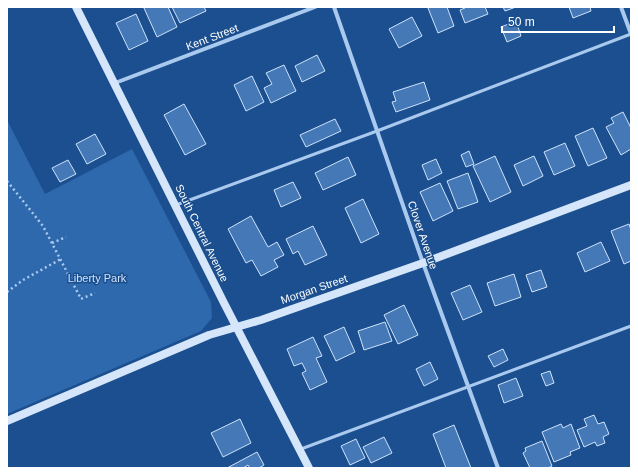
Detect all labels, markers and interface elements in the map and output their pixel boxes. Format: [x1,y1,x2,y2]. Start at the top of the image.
scale bar [502,8,614,34]
text: 50 m [508,15,535,29]
street label: Kent Street [184,22,240,52]
street label: South Central Avenue [173,182,231,284]
street label: Clover Avenue [406,199,440,271]
park label: Liberty Park [68,272,127,284]
street label: Morgan Street [279,272,349,306]

